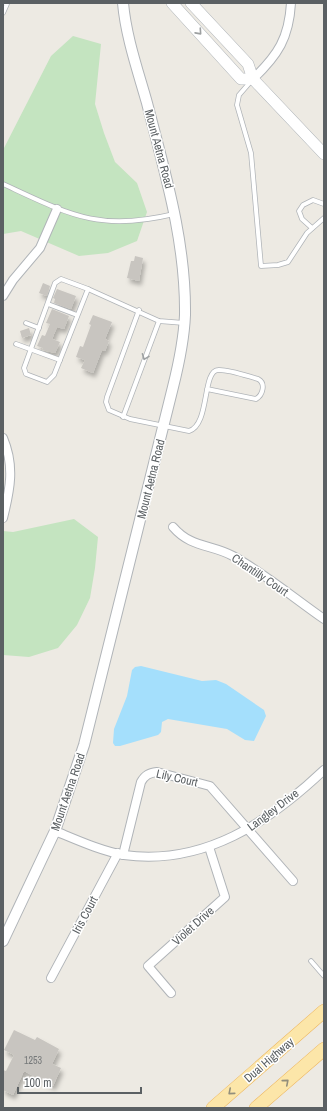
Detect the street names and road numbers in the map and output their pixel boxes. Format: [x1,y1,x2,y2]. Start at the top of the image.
street label: Mount Aetna Road [141,108,177,190]
street label: Mount Aetna Road [133,438,169,520]
street label: Chantilly Court [229,550,292,600]
street label: Mount Aetna Road [47,751,89,833]
street label: Lily Court [155,765,200,791]
street label: Langley Drive [244,785,302,835]
street label: Iris Court [68,893,102,937]
street label: Violet Drive [169,903,217,949]
street label: Dual Highway [241,1034,297,1086]

